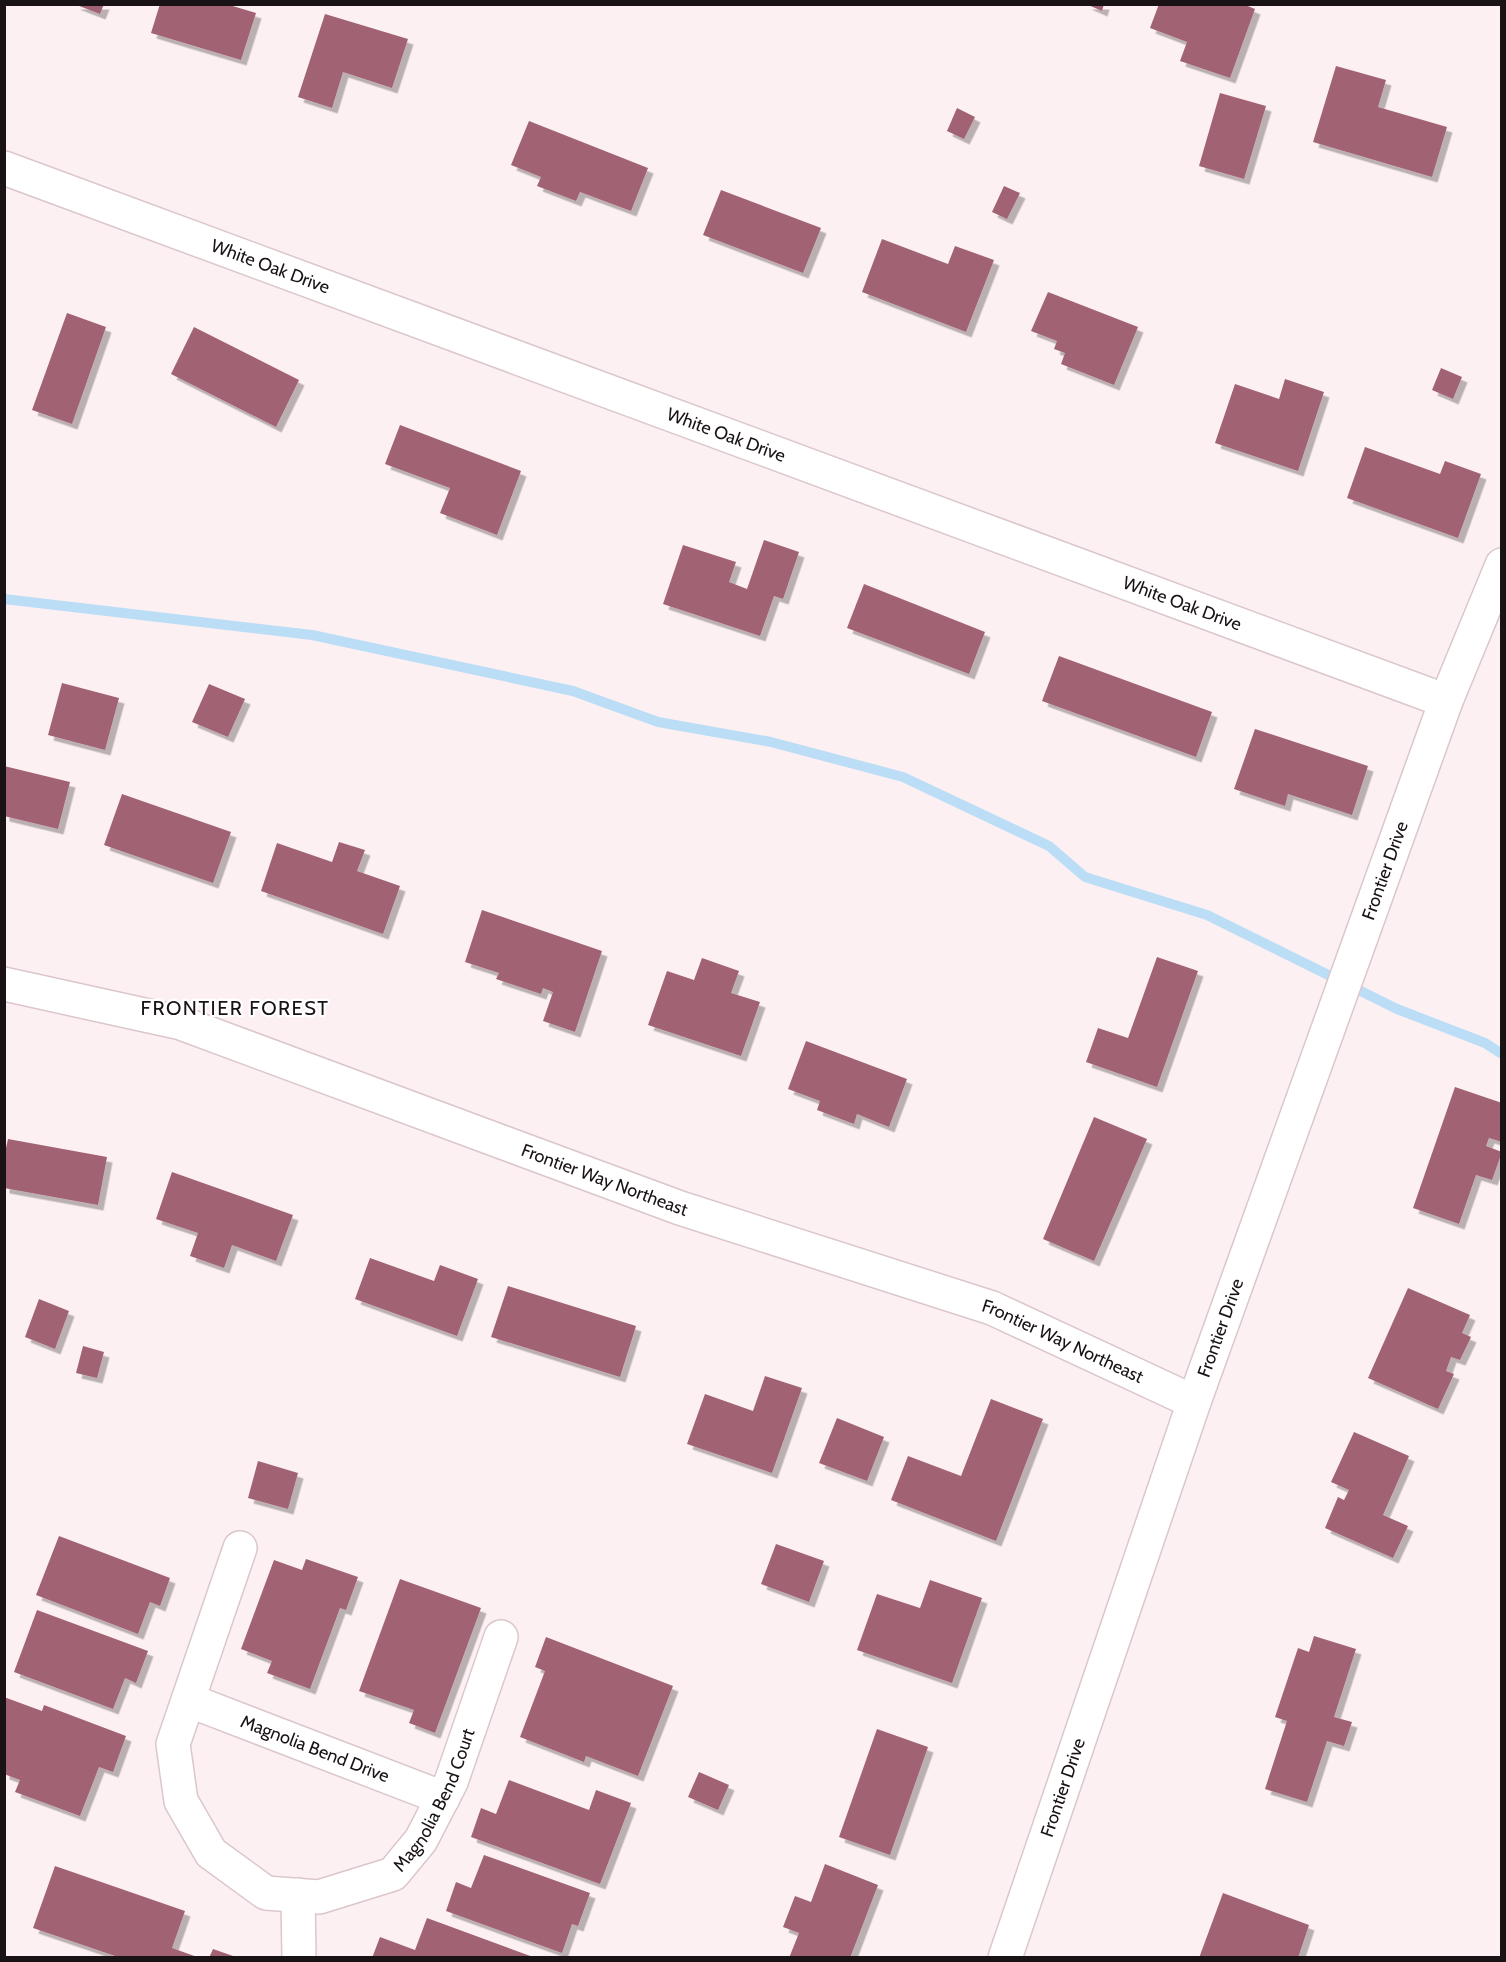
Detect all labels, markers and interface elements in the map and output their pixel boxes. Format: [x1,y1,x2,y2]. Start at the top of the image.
street label: White Oak Drive [208,235,333,298]
street label: White Oak Drive [664,403,789,467]
street label: White Oak Drive [1120,572,1244,635]
street label: Frontier Drive [1357,818,1413,923]
district label: FRONTIER FOREST [140,996,330,1020]
street label: Frontier Way Northeast [518,1139,690,1221]
street label: Frontier Drive [1193,1276,1248,1380]
street label: Frontier Way Northeast [979,1294,1147,1388]
street label: Magnolia Bend Drive [238,1710,392,1787]
street label: Magnolia Bend Court [388,1726,480,1876]
street label: Frontier Drive [1036,1735,1090,1840]

